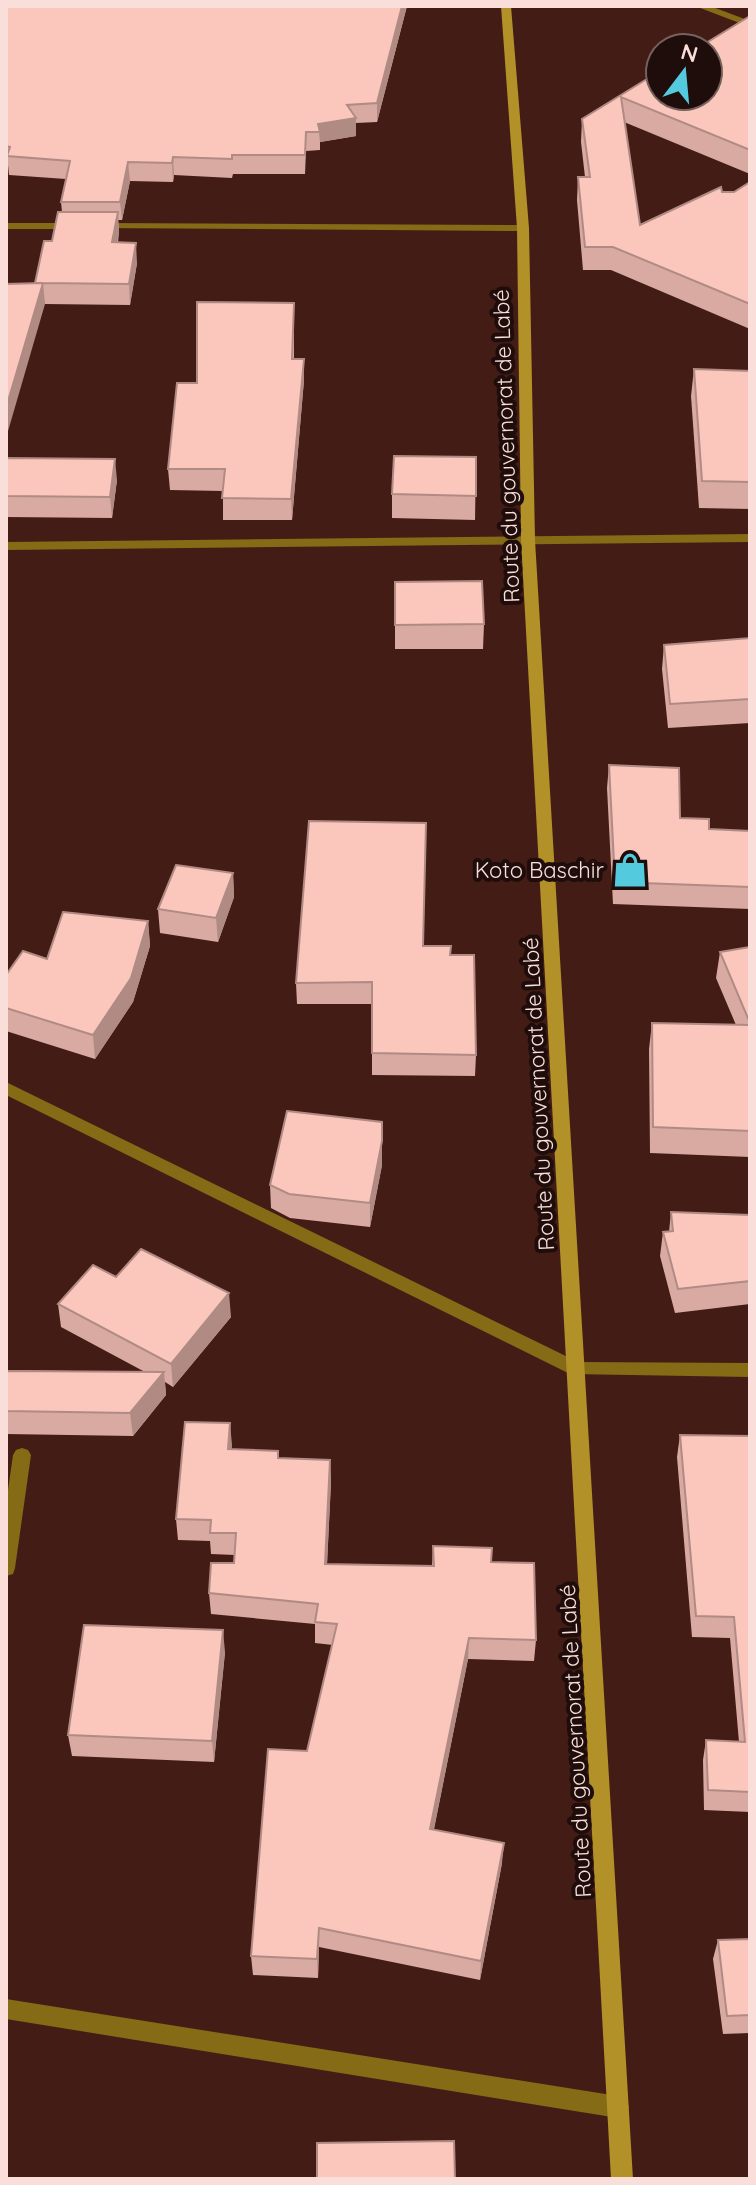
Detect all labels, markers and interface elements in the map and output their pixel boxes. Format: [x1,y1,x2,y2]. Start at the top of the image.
north arrow [644,32,724,112]
text: N [678,37,701,68]
street label: Route du gouvernorat de Labé [487,289,525,603]
shop icon: Koto Baschir [611,851,649,889]
place label: Koto Baschir [475,856,605,884]
street label: Route du gouvernorat de Labé [516,937,560,1251]
street label: Route du gouvernorat de Labé [553,1584,597,1898]

